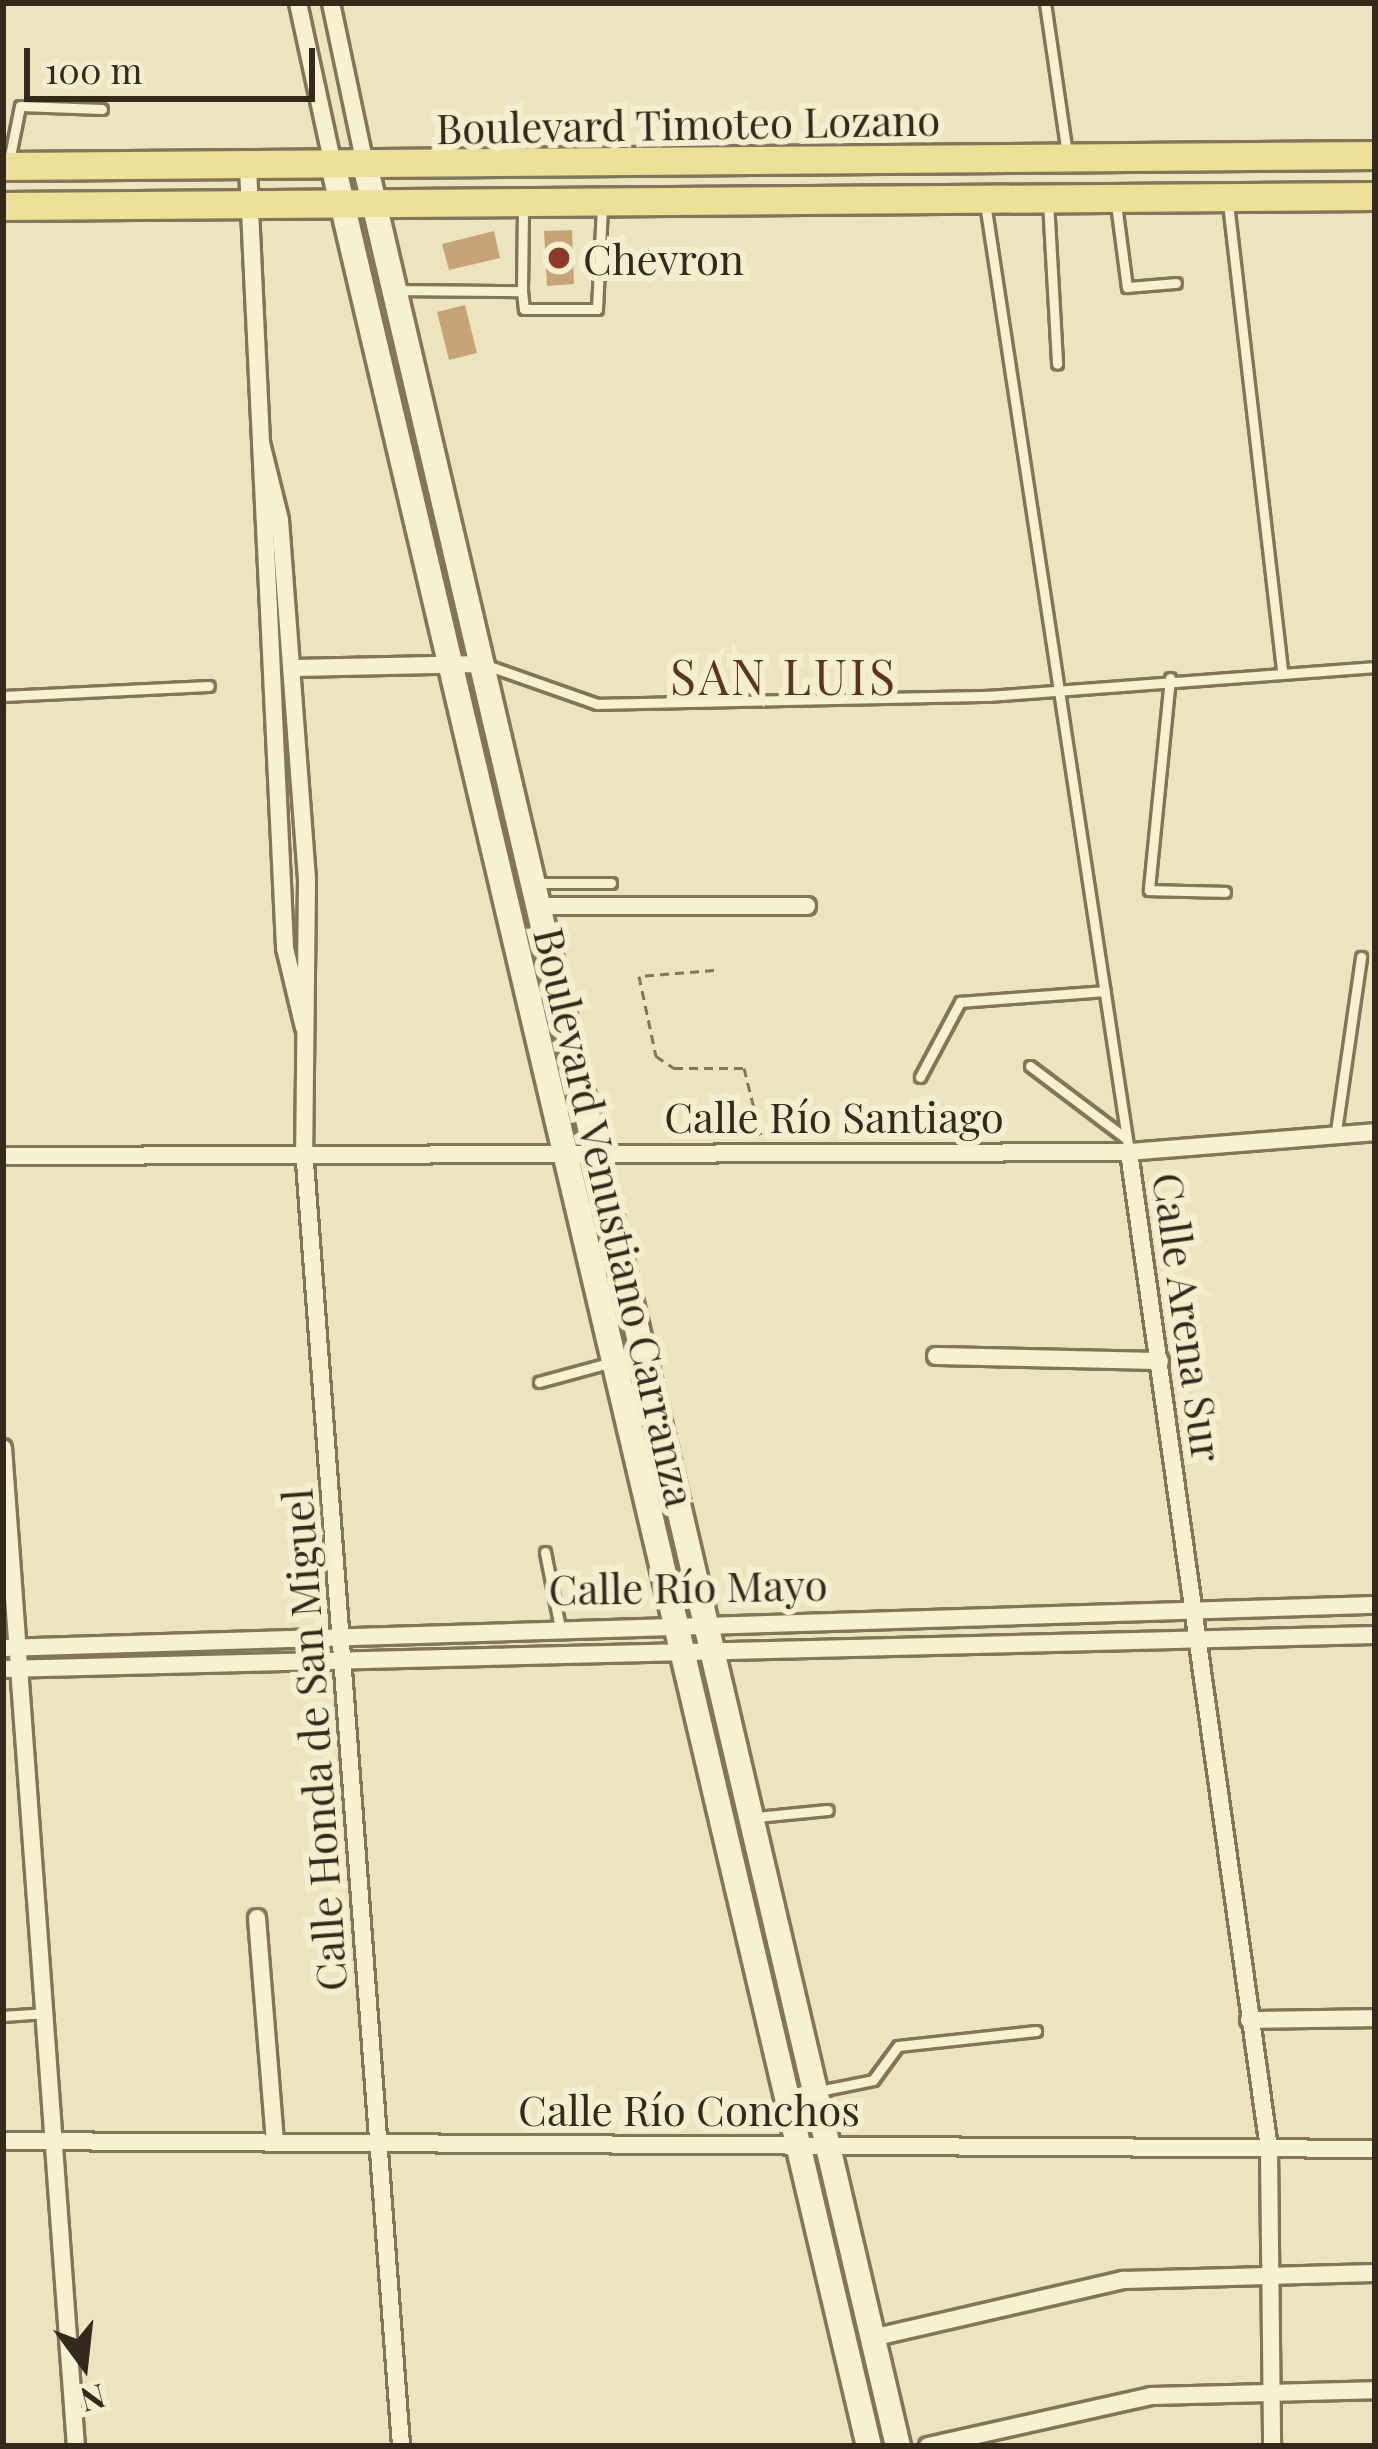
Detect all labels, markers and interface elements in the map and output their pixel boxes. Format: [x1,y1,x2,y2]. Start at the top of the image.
scale bar [30,24,321,98]
text: 100 m [45,45,142,93]
street label: Boulevard Timoteo Lozano [435,93,941,153]
place label: Chevron [583,233,744,283]
marker: Chevron [546,245,572,271]
district label: SAN LUIS [670,647,898,705]
street label: Boulevard Venustiano Carranza [525,922,707,1512]
street label: Calle Río Santiago [664,1091,1004,1141]
street label: Calle Arena Sur [1144,1168,1234,1466]
street label: Calle Honda de San Miguel [270,1487,356,1993]
street label: Calle Río Mayo [548,1558,828,1614]
street label: Calle Río Conchos [518,2084,860,2134]
north arrow [24,2305,144,2425]
text: N [76,2375,111,2424]

